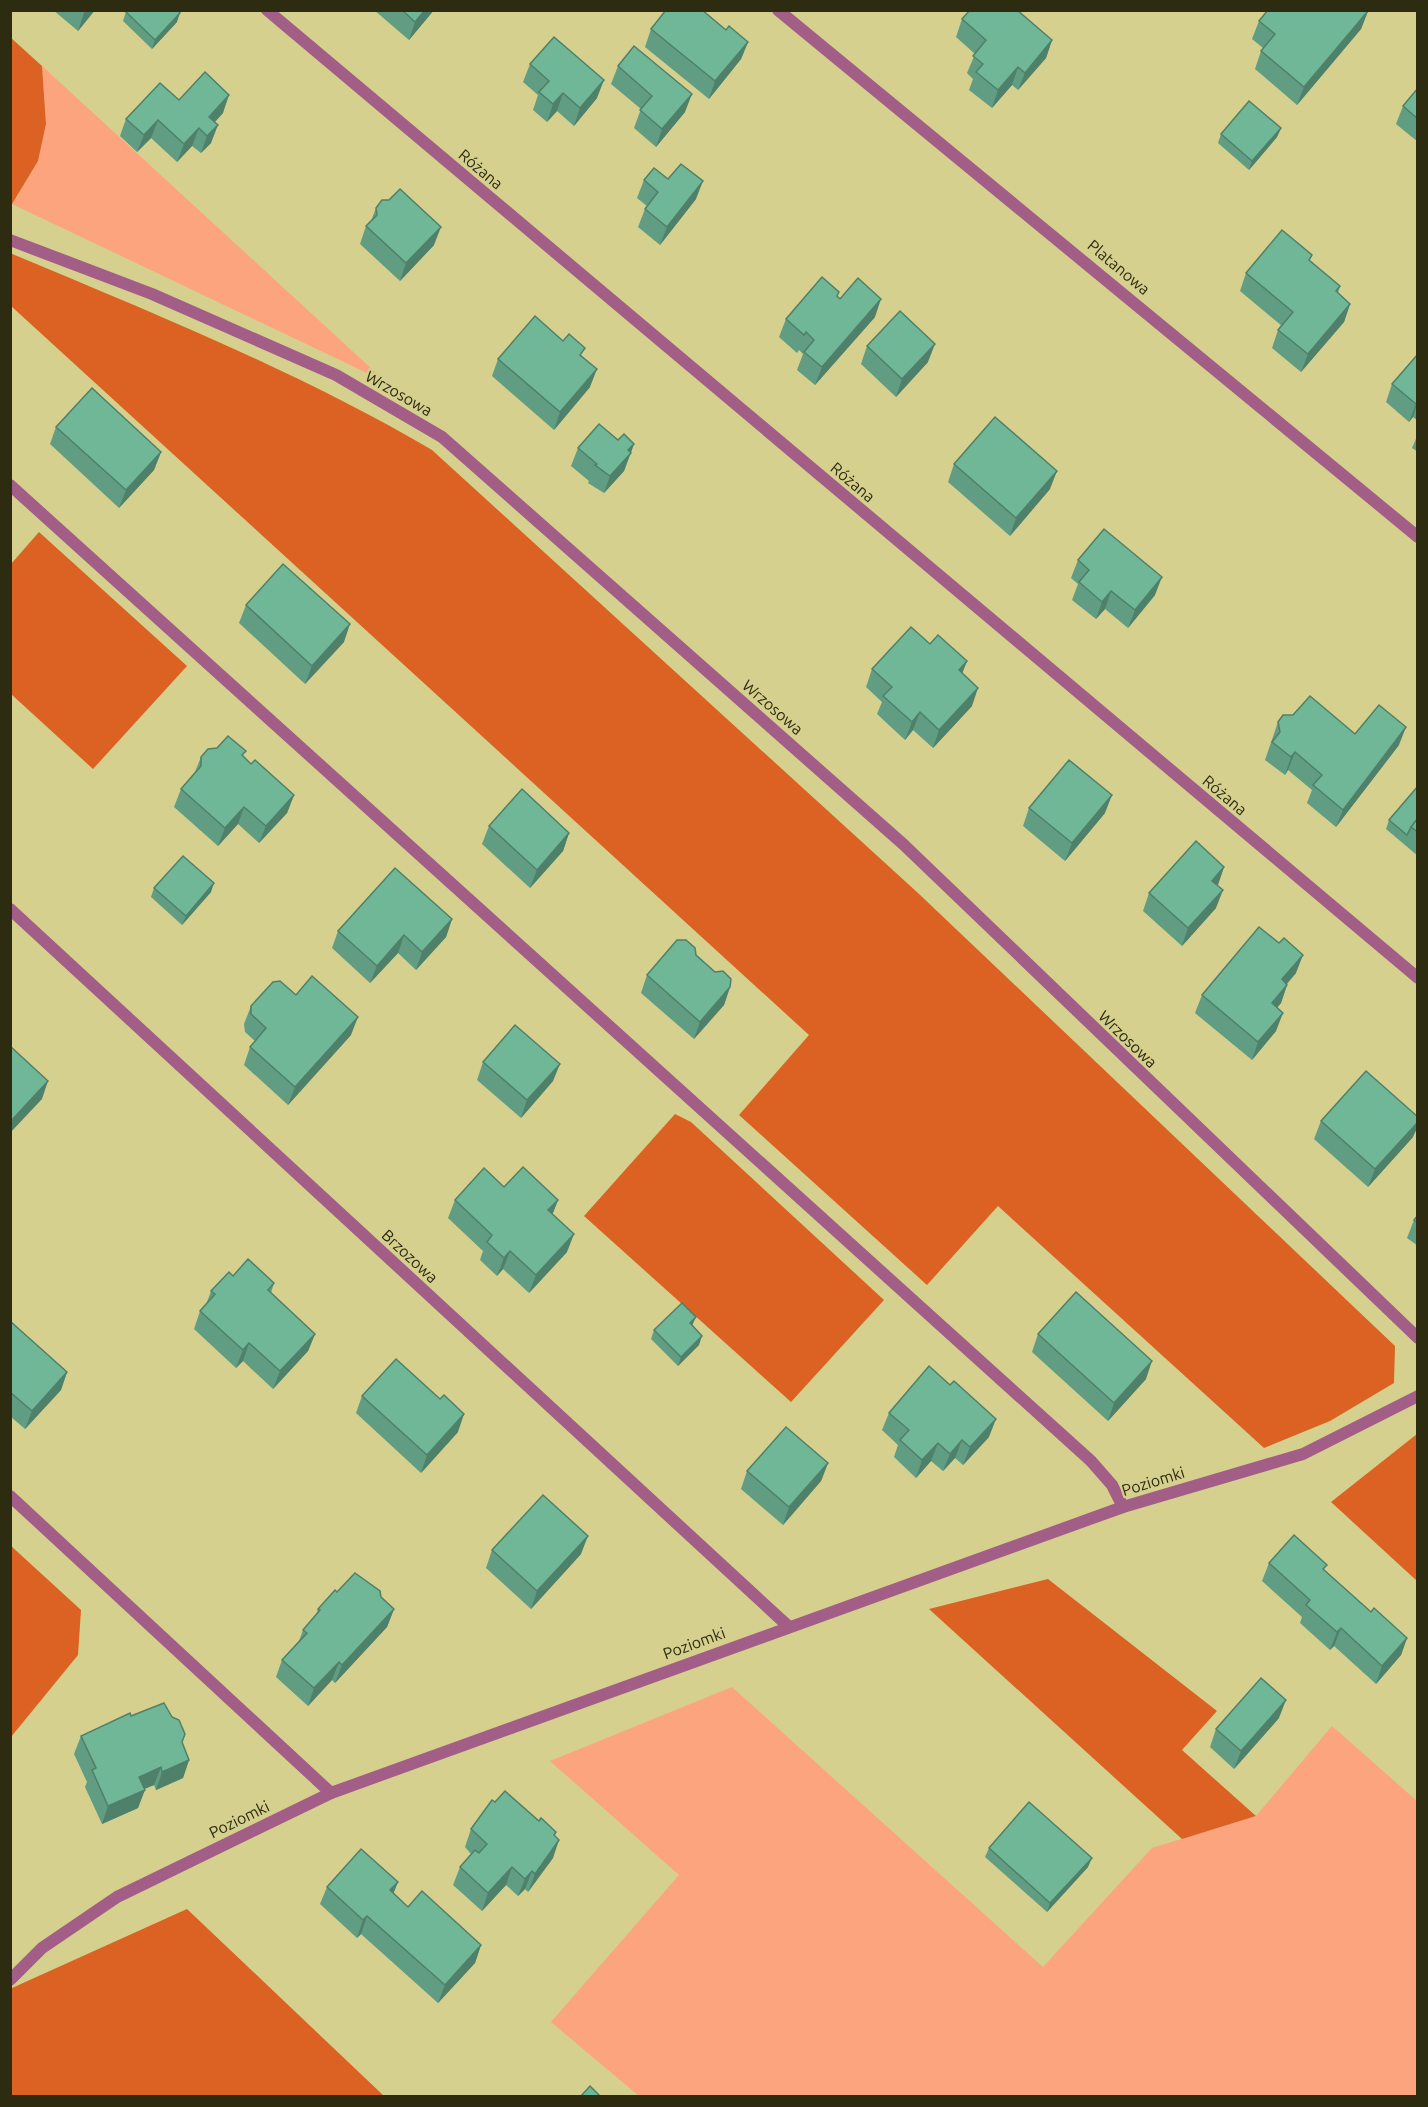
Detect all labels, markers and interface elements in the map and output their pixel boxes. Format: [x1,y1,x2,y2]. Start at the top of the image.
street label: Różana [455,145,507,193]
street label: Platanowa [1084,236,1154,298]
street label: Wrzosowa [362,367,436,419]
street label: Różana [827,458,879,506]
street label: Wrzosowa [739,676,807,738]
street label: Różana [1199,771,1251,819]
street label: Wrzosowa [1095,1007,1161,1071]
street label: Brzozowa [378,1226,442,1286]
street label: Poziomki [1119,1463,1187,1499]
street label: Poziomki [660,1623,728,1663]
street label: Poziomki [206,1797,272,1841]

